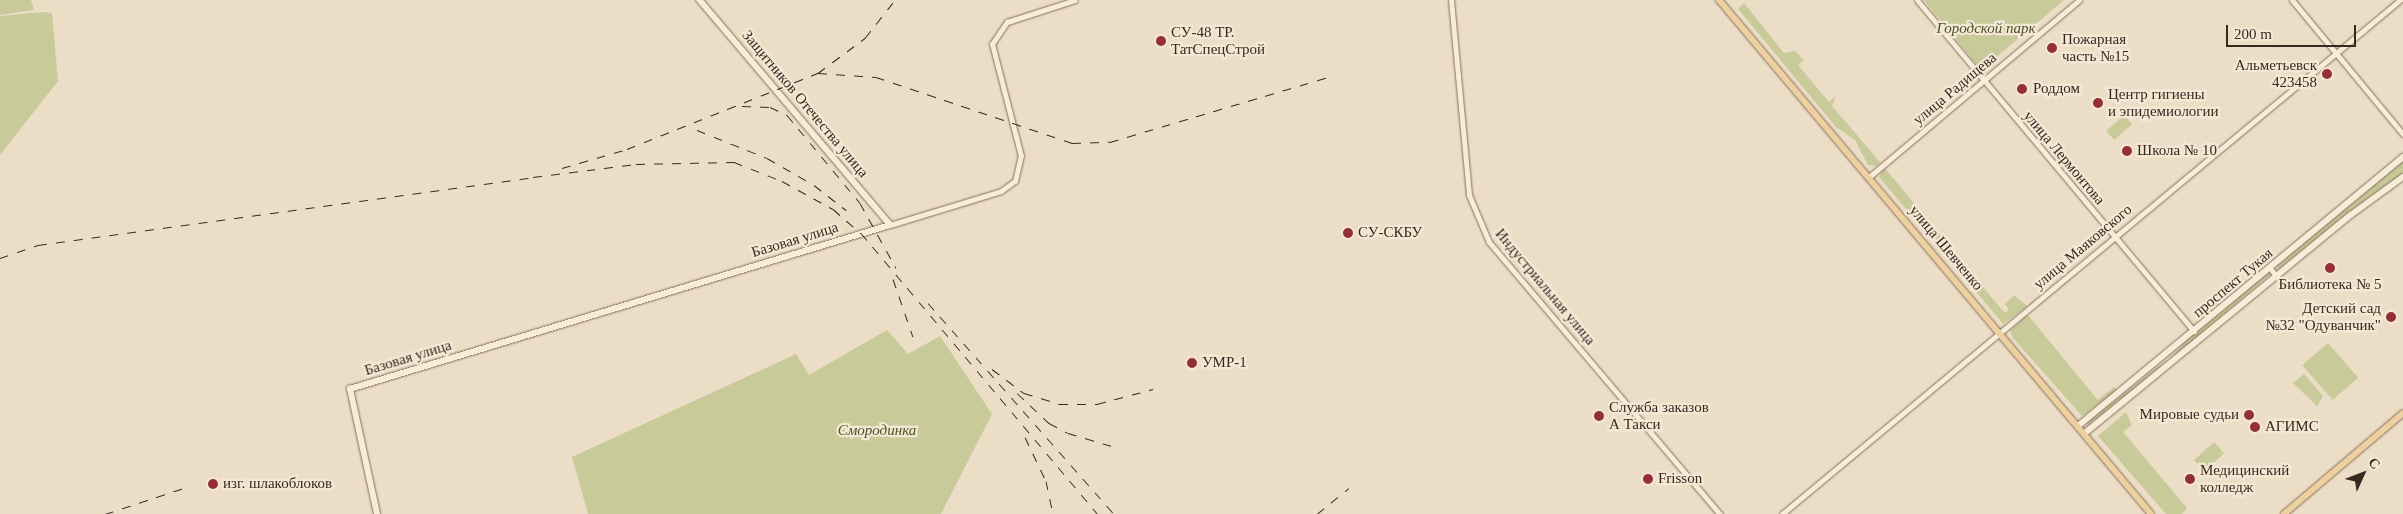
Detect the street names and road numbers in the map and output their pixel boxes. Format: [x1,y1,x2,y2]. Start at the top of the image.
street label: Защитников Отечества улица [738,27,872,181]
street label: улица Радищева [1910,49,2000,129]
street label: улица Лермонтова [2019,107,2109,209]
street label: улица Маяковского [2030,201,2136,293]
street label: улица Шевченко [1905,202,1987,294]
street label: Базовая улица [749,218,841,262]
street label: Индустриальная улица [1491,225,1599,349]
street label: проспект Тукая [2189,244,2277,322]
street label: Базовая улица [362,336,454,380]

